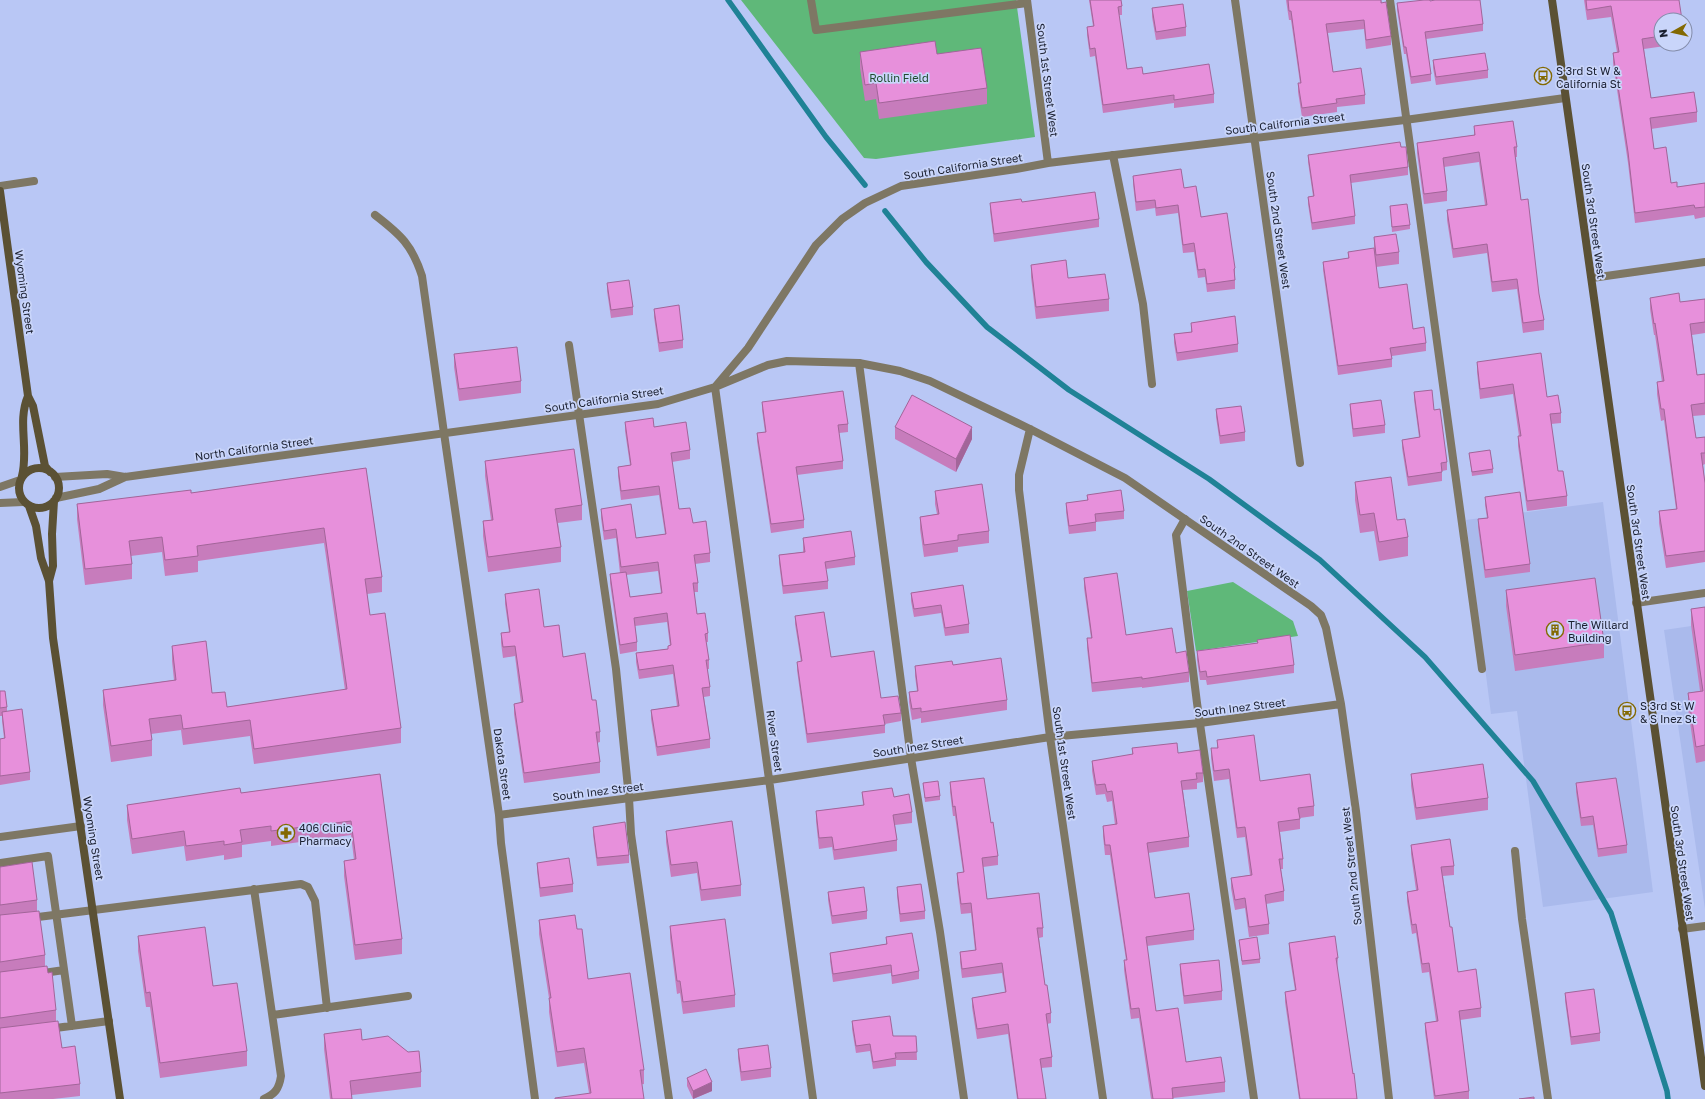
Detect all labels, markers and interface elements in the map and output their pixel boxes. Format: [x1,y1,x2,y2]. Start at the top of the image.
north arrow [1653,12,1693,52]
street label: South 1st Street West [1035,22,1061,138]
text: N [1656,28,1670,39]
place label: S 3rd St W & California St [1556,64,1621,90]
bus stop icon: S 3rd St W & California St [1533,66,1553,86]
park label: Rollin Field [869,71,929,84]
street label: South California Street [1224,109,1346,137]
street label: South California Street [903,150,1023,182]
street label: South 3rd Street West [1579,162,1609,280]
street label: South 2nd Street West [1264,170,1294,290]
street label: Wyoming Street [13,249,37,335]
street label: South California Street [544,383,664,415]
street label: North California Street [194,433,314,463]
street label: South 3rd Street West [1624,483,1654,601]
street label: South 2nd Street West [1198,512,1302,590]
place label: The Willard Building [1568,618,1628,644]
building icon: The Willard Building [1545,620,1565,640]
street label: South Inez Street [1194,695,1286,719]
place label: S 3rd St W & S Inez St [1640,699,1696,725]
bus stop icon: S 3rd St W & S Inez St [1617,701,1637,721]
street label: South 1st Street West [1051,705,1079,821]
street label: River Street [764,709,786,773]
street label: Dakota Street [492,727,514,801]
street label: South Inez Street [872,732,964,760]
street label: South Inez Street [552,779,644,803]
street label: Wyoming Street [81,795,107,881]
street label: South 3rd Street West [1668,804,1698,922]
street label: South 2nd Street West [1338,806,1364,926]
place label: 406 Clinic Pharmacy [299,821,352,847]
pharmacy icon: 406 Clinic Pharmacy [276,823,296,843]

